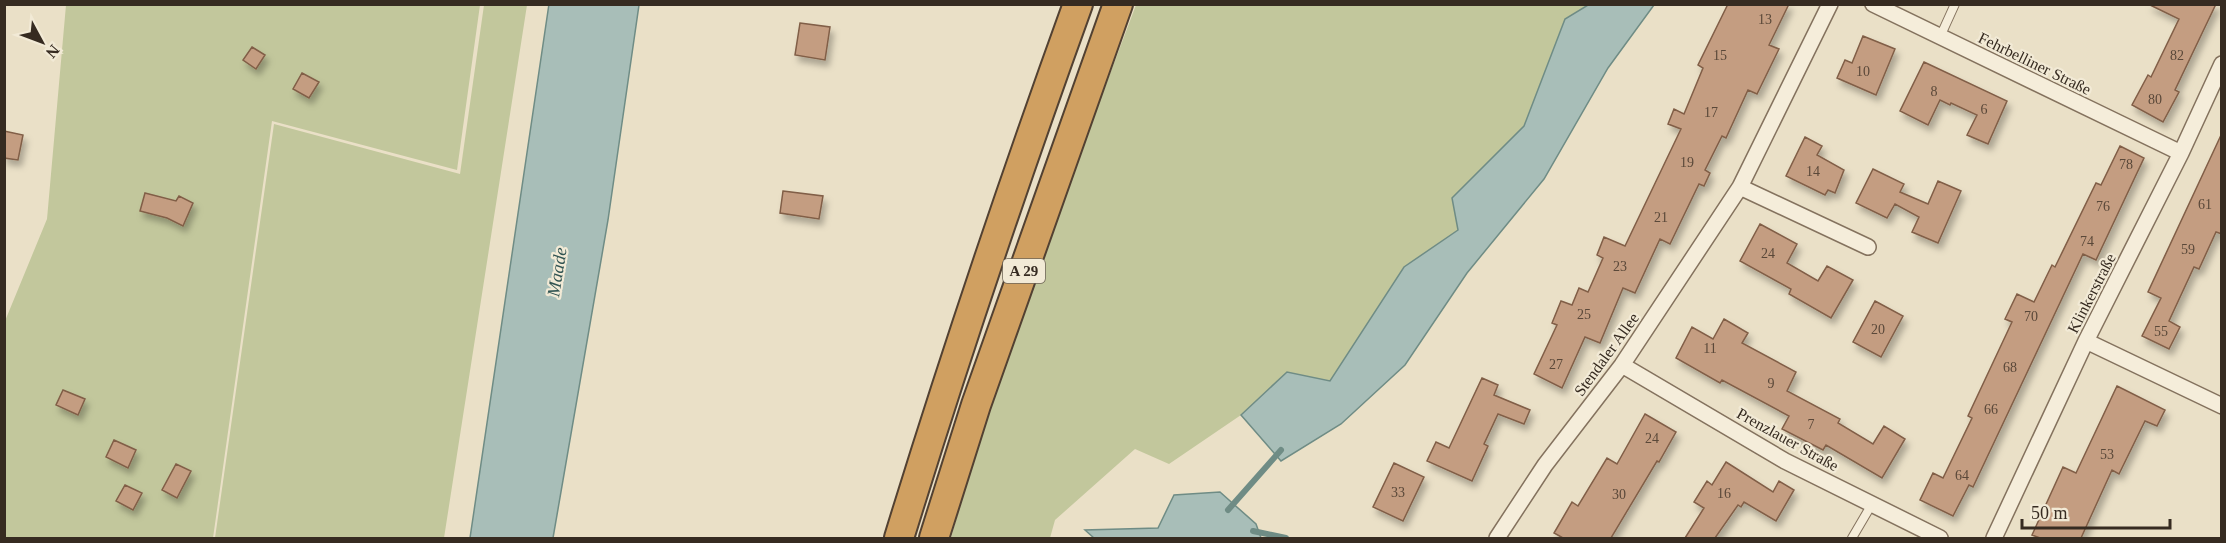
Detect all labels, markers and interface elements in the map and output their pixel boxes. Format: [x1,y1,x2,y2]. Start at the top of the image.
north arrow [12,12,72,72]
house number: 13 [1758,12,1772,27]
street label: Fehrbelliner Straße [1976,29,2094,98]
text: N [42,42,63,62]
house number: 15 [1713,48,1727,63]
house number: 82 [2170,48,2184,63]
house number: 10 [1856,64,1870,79]
house number: 8 [1931,84,1938,99]
house number: 80 [2148,92,2162,107]
house number: 6 [1981,102,1988,117]
house number: 17 [1704,105,1718,120]
house number: 19 [1680,155,1694,170]
house number: 78 [2119,157,2133,172]
house number: 14 [1806,164,1820,179]
house number: 61 [2198,197,2212,212]
house number: 76 [2096,199,2110,214]
house number: 21 [1654,210,1668,225]
house number: 74 [2080,234,2094,249]
house number: 59 [2181,242,2195,257]
water label: Maade [543,246,571,299]
house number: 24 [1761,246,1775,261]
street label: Klinkerstraße [2064,251,2119,336]
road number: A 29 [1003,259,1045,283]
house number: 23 [1613,259,1627,274]
house number: 25 [1577,307,1591,322]
house number: 70 [2024,309,2038,324]
street label: Stendaler Allee [1571,310,1642,399]
house number: 20 [1871,322,1885,337]
house number: 55 [2154,324,2168,339]
house number: 11 [1703,341,1717,356]
house number: 27 [1549,357,1563,372]
house number: 68 [2003,360,2017,375]
house number: 9 [1768,376,1775,391]
house number: 66 [1984,402,1998,417]
street label: Prenzlauer Straße [1734,405,1841,474]
house number: 7 [1808,417,1815,432]
house number: 24 [1645,431,1659,446]
house number: 53 [2100,447,2114,462]
house number: 64 [1955,468,1969,483]
house number: 33 [1391,485,1405,500]
house number: 16 [1717,486,1731,501]
house number: 30 [1612,487,1626,502]
scale bar [2022,492,2170,530]
text: 50 m [2031,503,2068,523]

